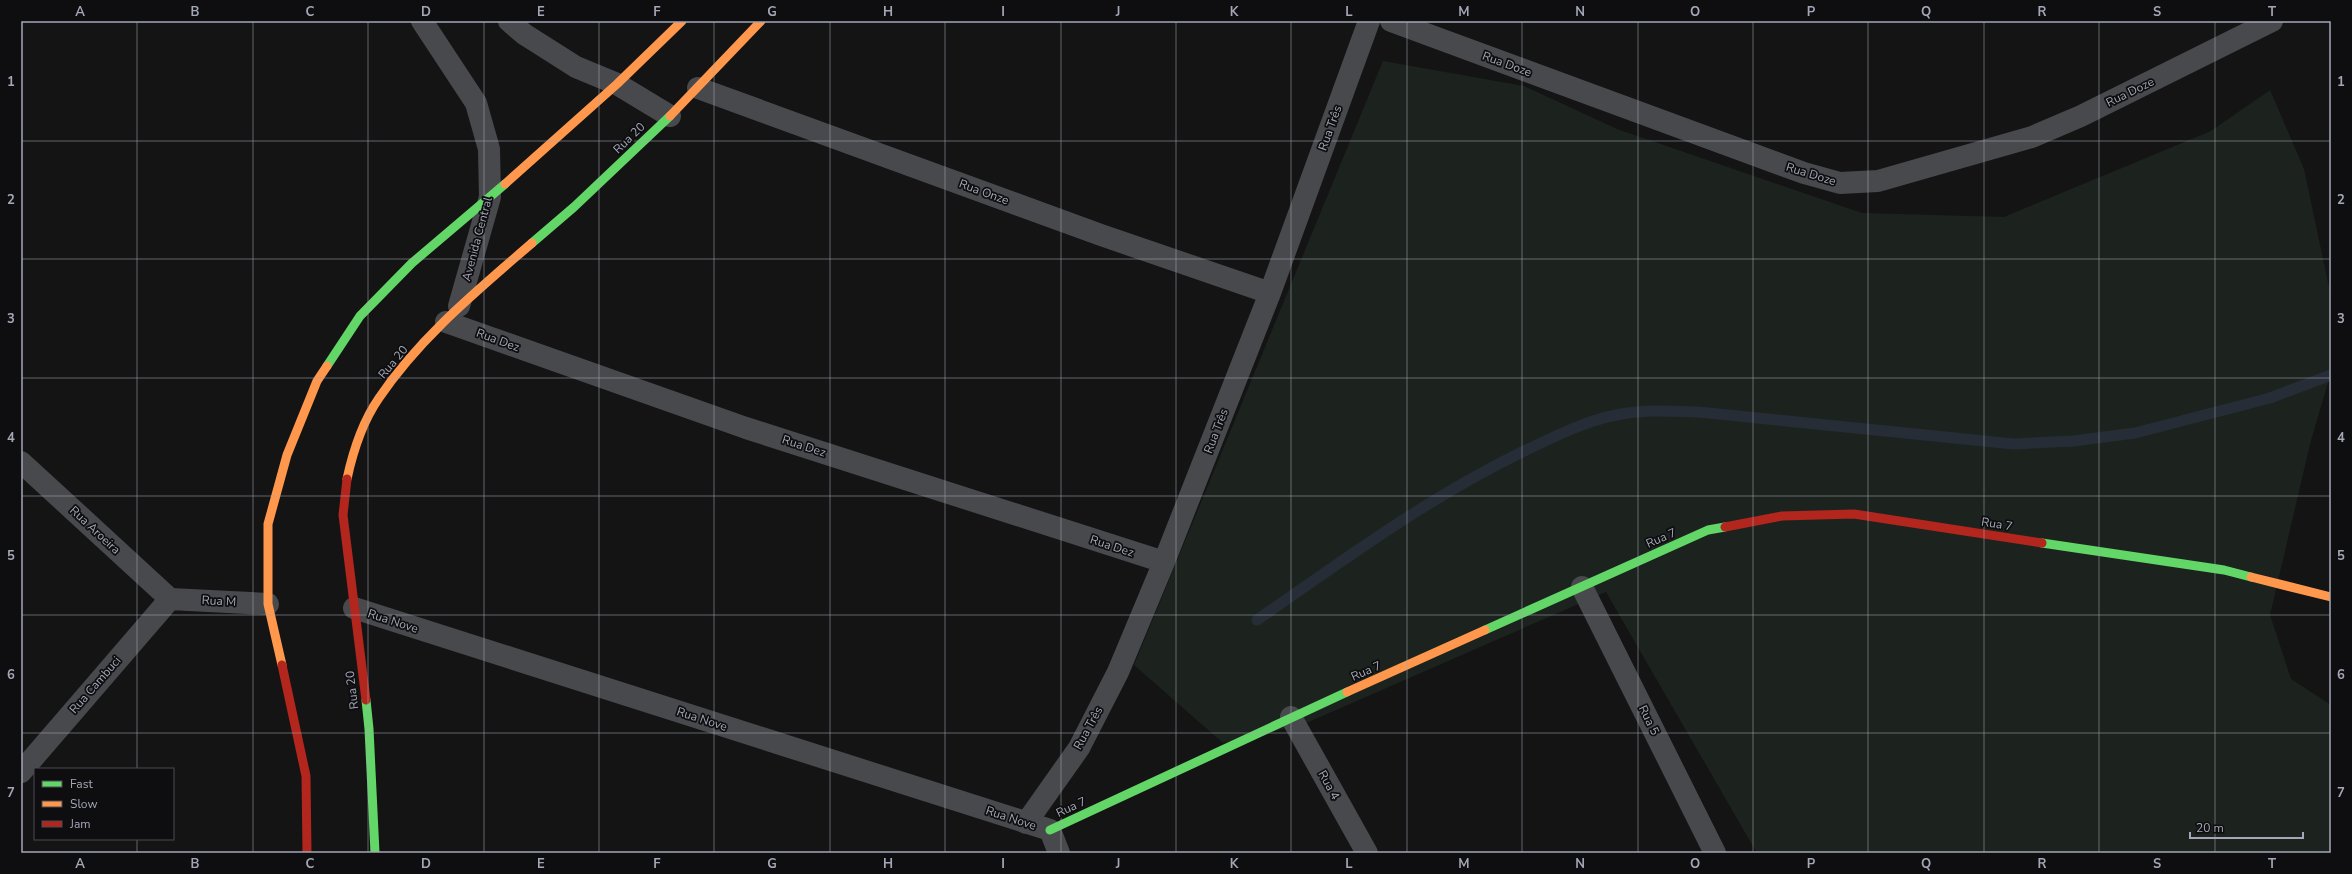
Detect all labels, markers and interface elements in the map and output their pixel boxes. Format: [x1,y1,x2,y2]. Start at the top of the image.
text: A [75,3,85,21]
text: B [191,3,200,21]
text: C [306,3,315,21]
text: D [421,3,431,21]
text: E [537,3,545,21]
text: F [653,3,661,21]
text: G [767,3,777,21]
text: H [883,3,893,21]
text: I [1001,3,1005,21]
text: J [1115,3,1120,21]
text: K [1230,3,1239,21]
text: L [1345,3,1353,21]
text: M [1458,3,1470,21]
text: N [1575,3,1585,21]
text: O [1690,3,1700,21]
text: P [1807,3,1816,21]
text: Q [1921,3,1931,21]
text: R [2038,3,2047,21]
text: S [2153,3,2161,21]
text: T [2268,3,2277,21]
street label: Rua Doze [1480,48,1534,80]
text: 1 [7,73,15,91]
text: 1 [2337,73,2345,91]
street label: Rua Doze [2103,74,2157,110]
street label: Rua Três [1314,103,1346,153]
street label: Rua 20 [610,119,648,157]
street label: Rua Doze [1784,159,1838,189]
street label: Rua Onze [957,176,1011,208]
text: 2 [7,191,15,209]
text: 2 [2337,191,2345,209]
street label: Avenida Central [458,195,496,283]
text: 3 [7,310,15,328]
text: 3 [2337,310,2345,328]
street label: Rua Dez [474,325,522,355]
street label: Rua 20 [374,342,412,382]
street label: Rua Três [1200,406,1232,456]
text: 4 [7,429,15,447]
text: 4 [2337,429,2345,447]
street label: Rua Dez [780,431,828,461]
street label: Rua Aroeira [66,502,124,558]
street label: Rua 7 [1980,514,2014,534]
street label: Rua 7 [1643,524,1679,552]
street label: Rua Dez [1088,531,1136,561]
text: 5 [7,547,15,565]
text: 5 [2337,547,2345,565]
street label: Rua M [201,592,237,610]
street label: Rua Nove [366,605,420,637]
street label: Rua Cambuci [66,653,124,717]
street label: Rua 7 [1348,657,1384,685]
text: 6 [7,666,15,684]
text: 6 [2337,666,2345,684]
street label: Rua 20 [342,670,362,710]
street label: Rua 5 [1635,702,1663,738]
street label: Rua Nove [675,703,729,735]
street label: Rua Três [1070,703,1106,752]
street label: Rua 4 [1314,767,1344,803]
legend [34,768,174,840]
text: Fast [70,776,93,792]
text: 7 [7,784,15,802]
text: 7 [2337,784,2345,802]
street label: Rua 7 [1053,793,1089,821]
text: Slow [70,796,98,812]
street label: Rua Nove [984,802,1038,834]
scale bar [2190,814,2303,840]
text: Jam [69,816,91,832]
text: 20 m [2196,820,2224,836]
text: A [75,855,85,873]
text: B [191,855,200,873]
text: C [306,855,315,873]
text: D [421,855,431,873]
text: E [537,855,545,873]
text: F [653,855,661,873]
text: G [767,855,777,873]
text: H [883,855,893,873]
text: I [1001,855,1005,873]
text: J [1115,855,1120,873]
text: K [1230,855,1239,873]
text: L [1345,855,1353,873]
text: M [1458,855,1470,873]
text: N [1575,855,1585,873]
text: O [1690,855,1700,873]
text: P [1807,855,1816,873]
text: Q [1921,855,1931,873]
text: R [2038,855,2047,873]
text: S [2153,855,2161,873]
text: T [2268,855,2277,873]

